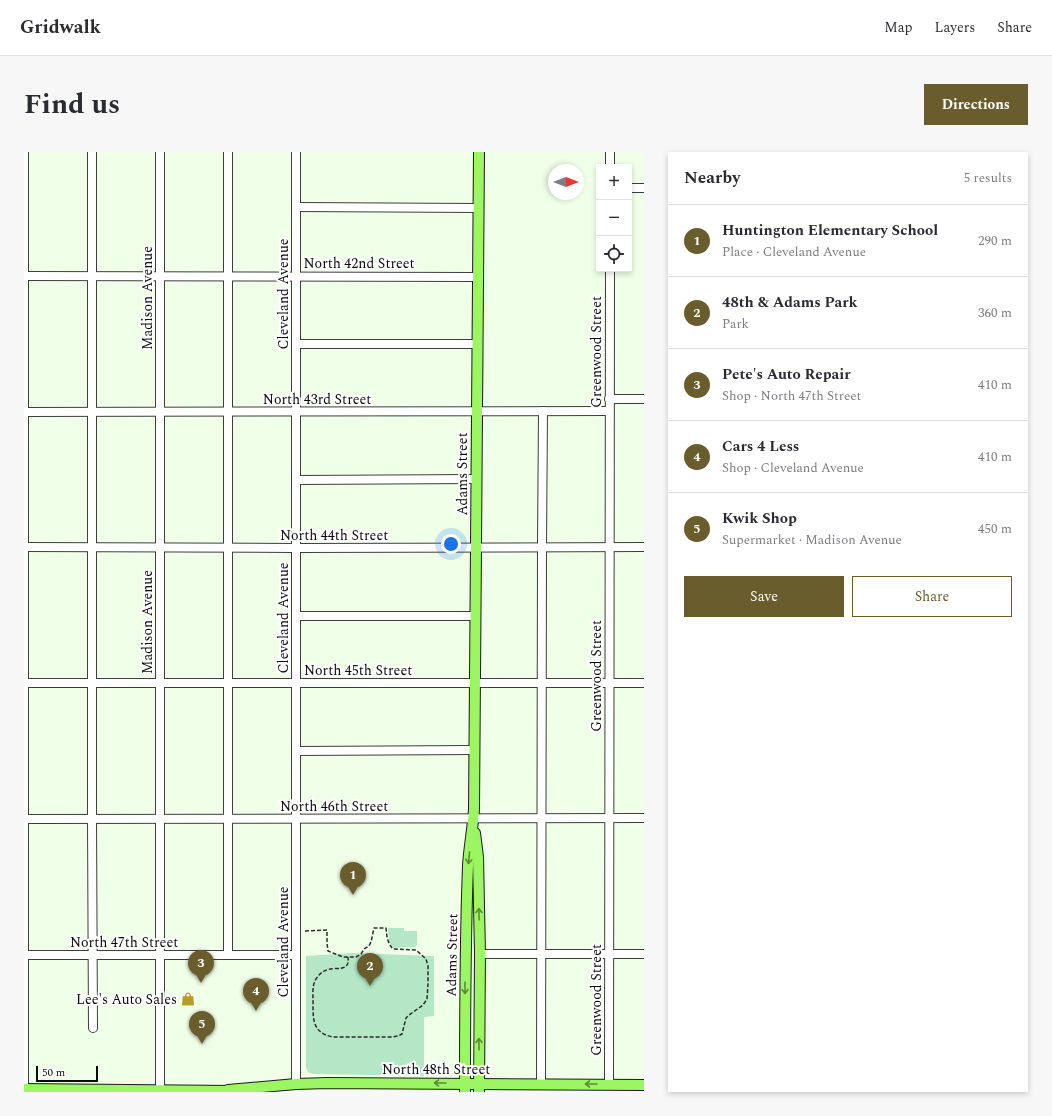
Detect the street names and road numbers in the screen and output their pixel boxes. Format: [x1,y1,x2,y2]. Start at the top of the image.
street label: Cleveland Avenue [273,238,294,350]
street label: Madison Avenue [137,246,158,350]
street label: North 42nd Street [303,253,415,274]
street label: Greenwood Street [586,296,607,408]
street label: North 43rd Street [263,389,371,410]
street label: Adams Street [452,432,473,516]
street label: North 44th Street [280,525,388,546]
street label: Cleveland Avenue [273,562,294,674]
street label: Madison Avenue [137,570,158,674]
street label: Greenwood Street [586,620,607,732]
street label: North 45th Street [304,660,412,681]
street label: North 46th Street [280,796,388,817]
street label: Cleveland Avenue [273,886,294,998]
street label: Adams Street [441,913,463,997]
street label: North 47th Street [70,932,178,953]
street label: Greenwood Street [586,944,607,1056]
street label: North 48th Street [382,1059,490,1080]

